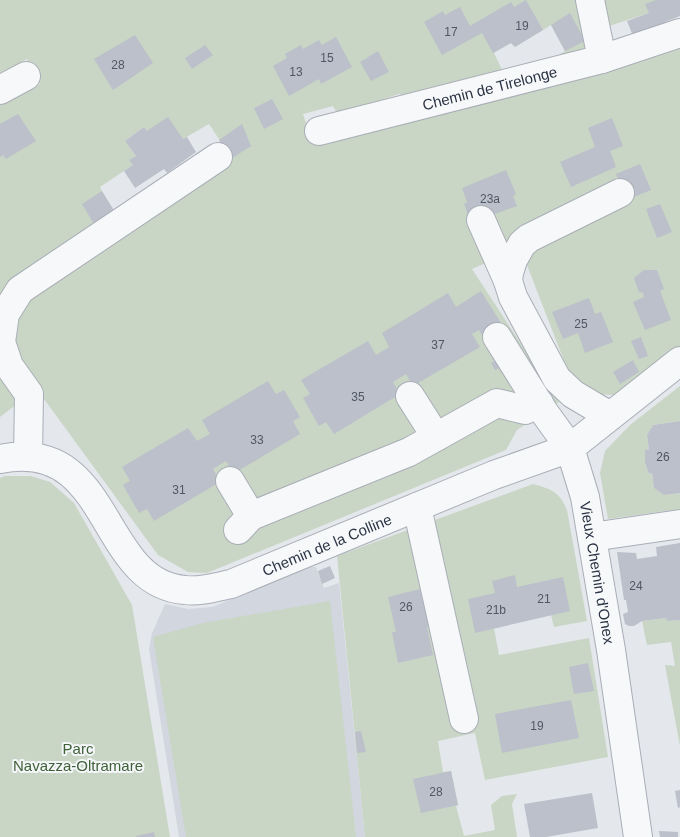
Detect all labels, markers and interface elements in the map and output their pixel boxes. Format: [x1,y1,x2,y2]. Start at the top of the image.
house number: 19 [515,19,529,33]
house number: 17 [444,25,458,39]
house number: 15 [320,51,334,65]
house number: 28 [111,58,125,72]
street label: Chemin de Tirelonge [420,62,559,113]
house number: 13 [289,65,303,79]
house number: 23a [480,192,500,206]
house number: 25 [574,317,588,331]
house number: 37 [431,338,445,352]
house number: 35 [351,390,365,404]
house number: 33 [250,433,264,447]
house number: 26 [656,450,670,464]
house number: 31 [172,483,186,497]
street label: Vieux Chemin d'Onex [577,500,618,646]
street label: Chemin de la Colline [259,510,394,579]
house number: 24 [629,579,643,593]
house number: 21 [537,592,551,606]
house number: 26 [399,600,413,614]
house number: 21b [486,603,506,617]
house number: 19 [530,719,544,733]
park label: Parc Navazza-Oltramare [13,740,143,774]
house number: 28 [429,785,443,799]

